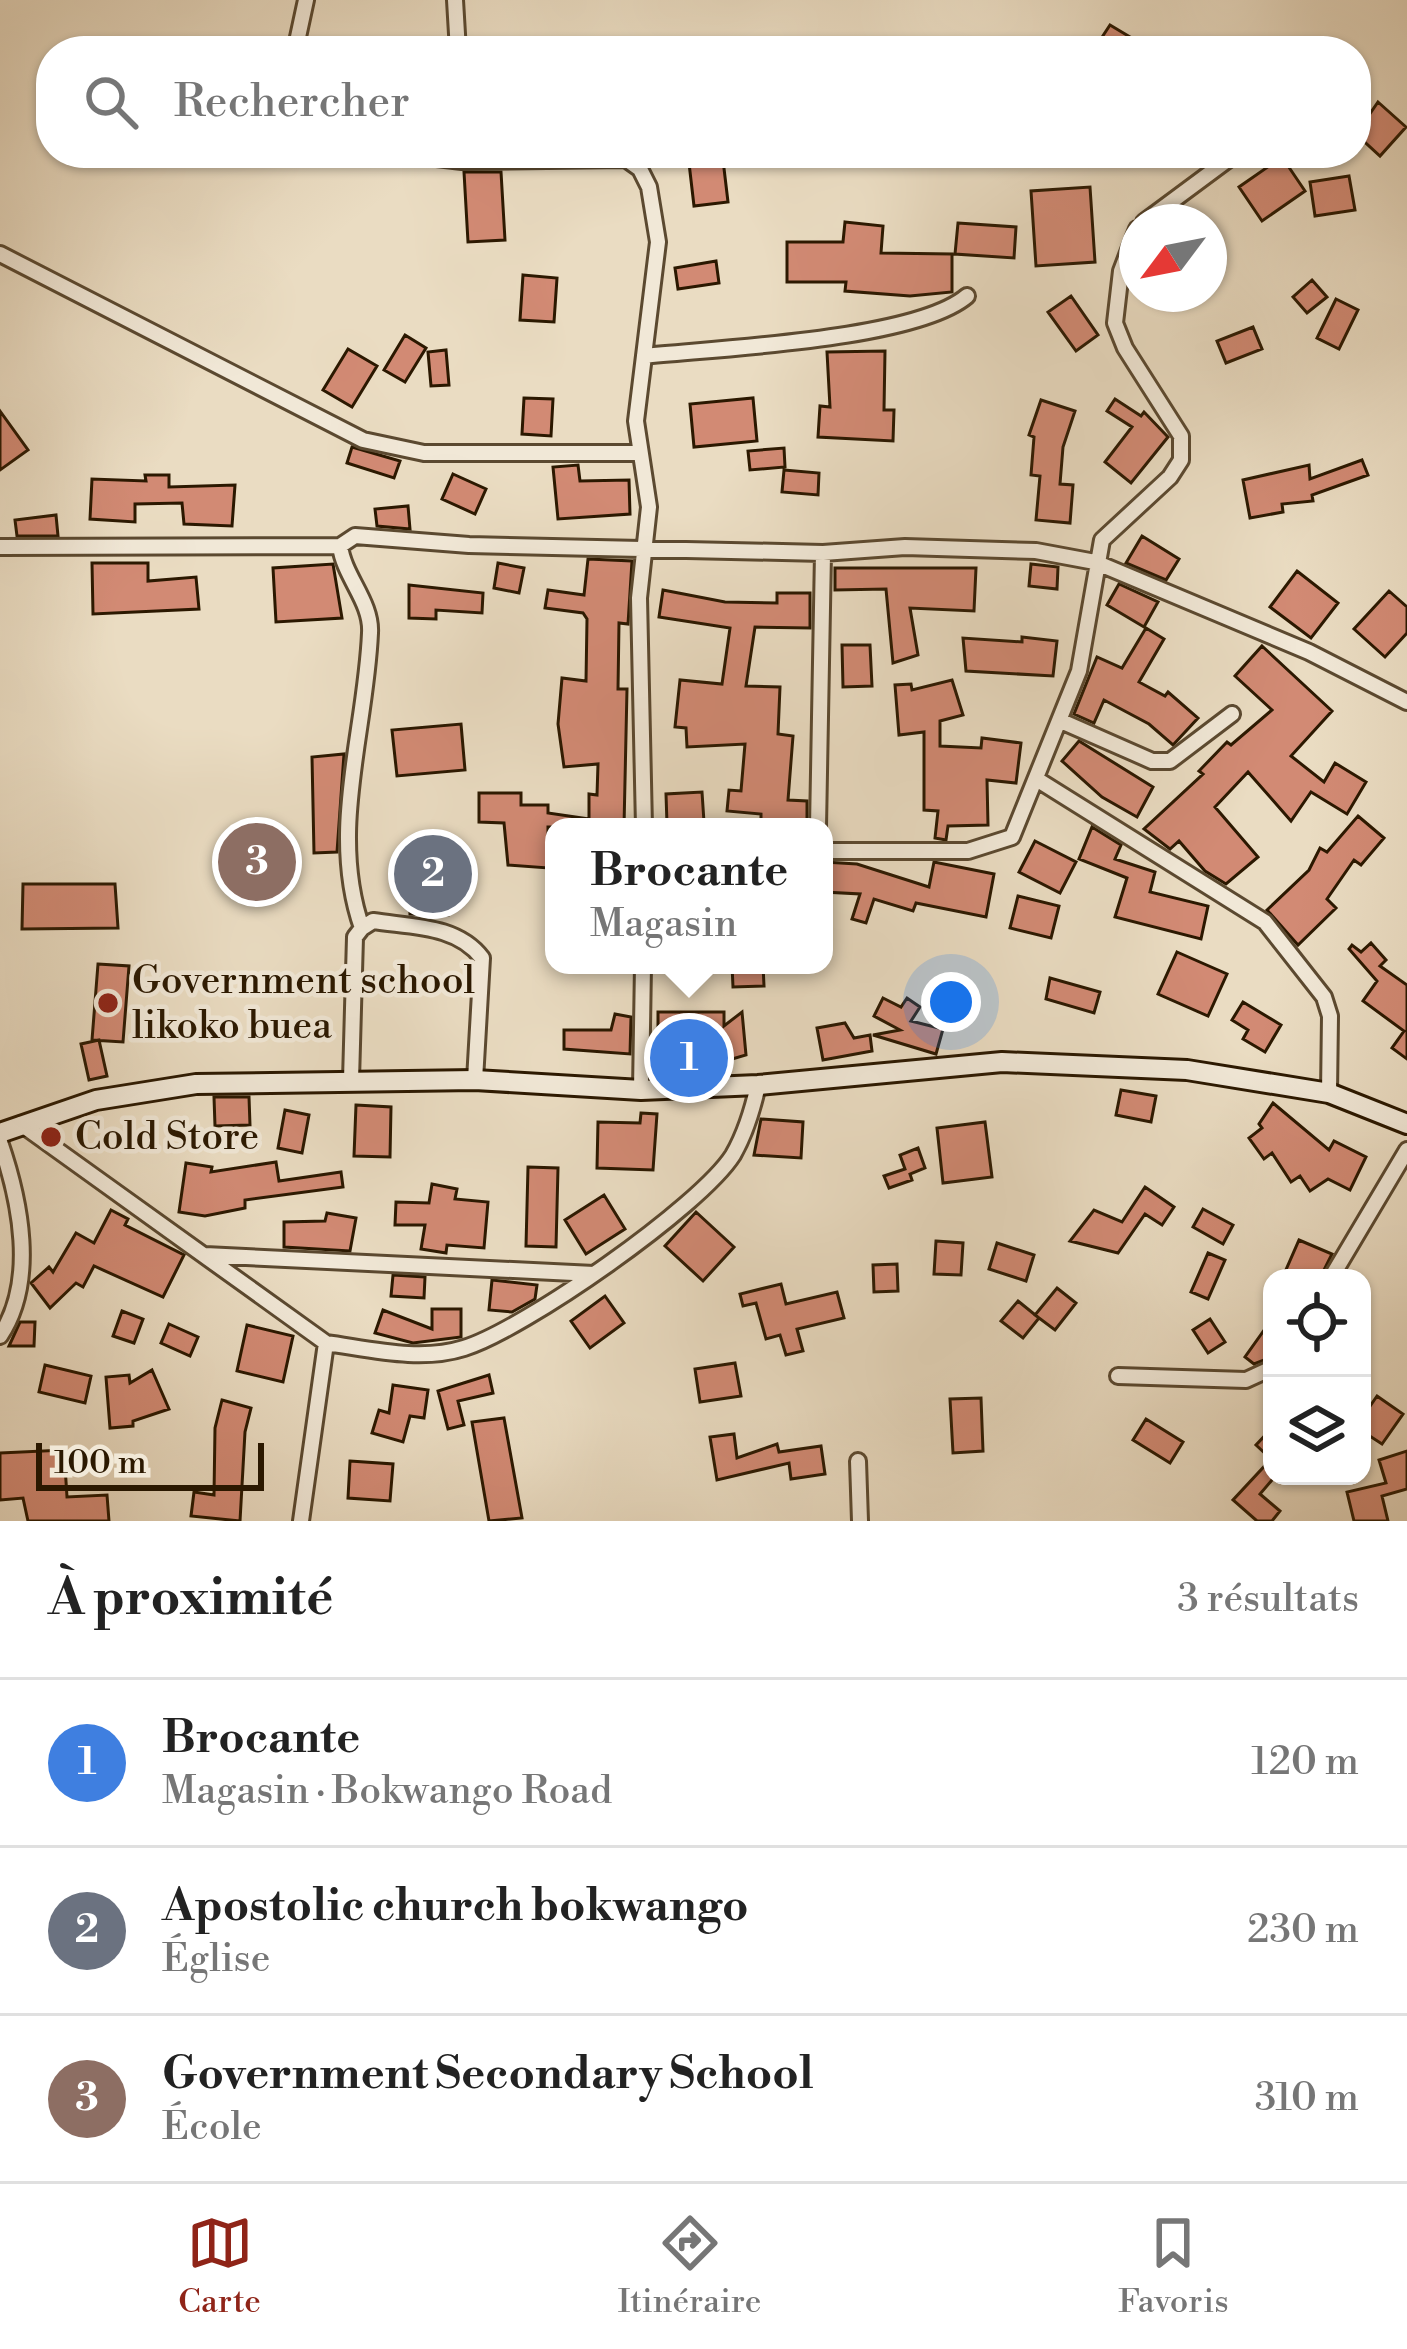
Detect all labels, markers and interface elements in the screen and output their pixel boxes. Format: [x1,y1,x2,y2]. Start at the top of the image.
search box [36,36,1371,168]
icon: search [78,69,144,135]
text: Rechercher [174,74,410,131]
north arrow [1119,204,1227,312]
pin: 3 [218,817,296,907]
popup [545,818,833,974]
pin: 2 [394,829,472,919]
text: Brocante [590,843,788,900]
text: Magasin [590,900,737,949]
place label: Government school likoko buea [132,957,475,1051]
your location [921,972,981,1032]
marker: Government school likoko buea [95,990,121,1016]
pin: 1 [650,1013,728,1103]
place label: Cold Store [75,1113,259,1162]
marker: Cold Store [38,1124,64,1150]
map controls [1263,1269,1371,1485]
button: locate [1263,1269,1371,1377]
button: layers [1263,1377,1371,1485]
scale bar [36,1437,264,1490]
text: 100 m [54,1443,147,1484]
text: À proximité [48,1567,333,1631]
text: 3 résultats [1177,1575,1359,1624]
text: Brocante [162,1710,360,1767]
text: 1 [78,1738,96,1787]
text: 120 m [1251,1738,1359,1787]
text: Magasin · Bokwango Road [162,1767,612,1816]
text: Apostolic church bokwango [162,1878,748,1935]
text: 2 [75,1906,99,1955]
text: 230 m [1247,1906,1359,1955]
text: Église [162,1935,270,1984]
text: Government Secondary School [162,2046,814,2103]
text: 3 [75,2074,99,2123]
text: 310 m [1255,2074,1359,2123]
text: École [162,2103,262,2152]
tab: Carte [178,2210,261,2323]
tab: Itinéraire [618,2210,761,2323]
tab: Favoris [1118,2210,1229,2323]

